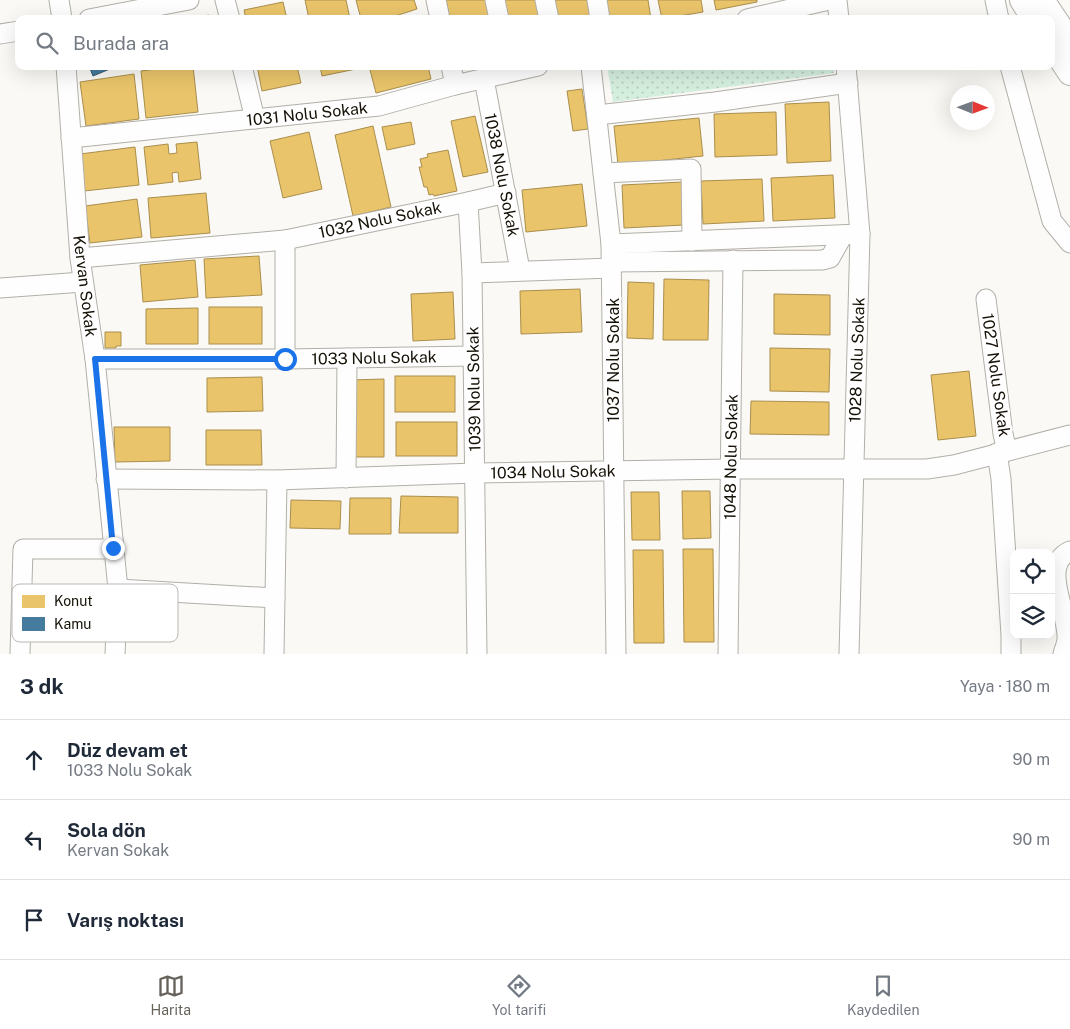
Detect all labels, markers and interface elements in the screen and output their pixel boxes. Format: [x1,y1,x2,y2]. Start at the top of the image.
search box [15,15,1055,70]
icon: search [33,29,61,57]
text: Burada ara [73,32,169,54]
north arrow [950,85,995,130]
street label: 1031 Nolu Sokak [245,98,369,130]
street label: 1038 Nolu Sokak [481,112,523,238]
street label: 1032 Nolu Sokak [317,198,443,242]
street label: Kervan Sokak [69,234,101,338]
street label: 1028 Nolu Sokak [845,297,869,423]
street label: 1037 Nolu Sokak [604,298,623,422]
street label: 1027 Nolu Sokak [978,312,1014,438]
street label: 1039 Nolu Sokak [463,326,485,452]
street label: 1033 Nolu Sokak [311,347,437,369]
route start [274,348,297,371]
street label: 1048 Nolu Sokak [720,394,742,520]
street label: 1034 Nolu Sokak [490,461,616,483]
route end [102,537,125,560]
map controls [1010,549,1055,639]
button: locate [1010,549,1055,594]
legend [12,584,178,642]
text: Konut [54,593,93,609]
button: layers [1010,594,1055,639]
text: Kamu [54,616,91,632]
text: 3 dk [20,674,64,699]
text: Yaya · 180 m [960,677,1050,696]
text: Düz devam et [67,739,188,761]
icon: ahead [20,746,48,774]
text: 90 m [1013,750,1050,769]
text: 1033 Nolu Sokak [67,761,192,780]
text: Sola dön [67,819,146,841]
icon: left [20,826,48,854]
text: 90 m [1013,830,1050,849]
text: Kervan Sokak [67,841,169,860]
icon: arrive [20,906,48,934]
text: Varış noktası [67,909,184,931]
tab: Harita [151,972,191,1018]
tab: Yol tarifi [492,972,546,1018]
tab: Kaydedilen [847,972,919,1018]

